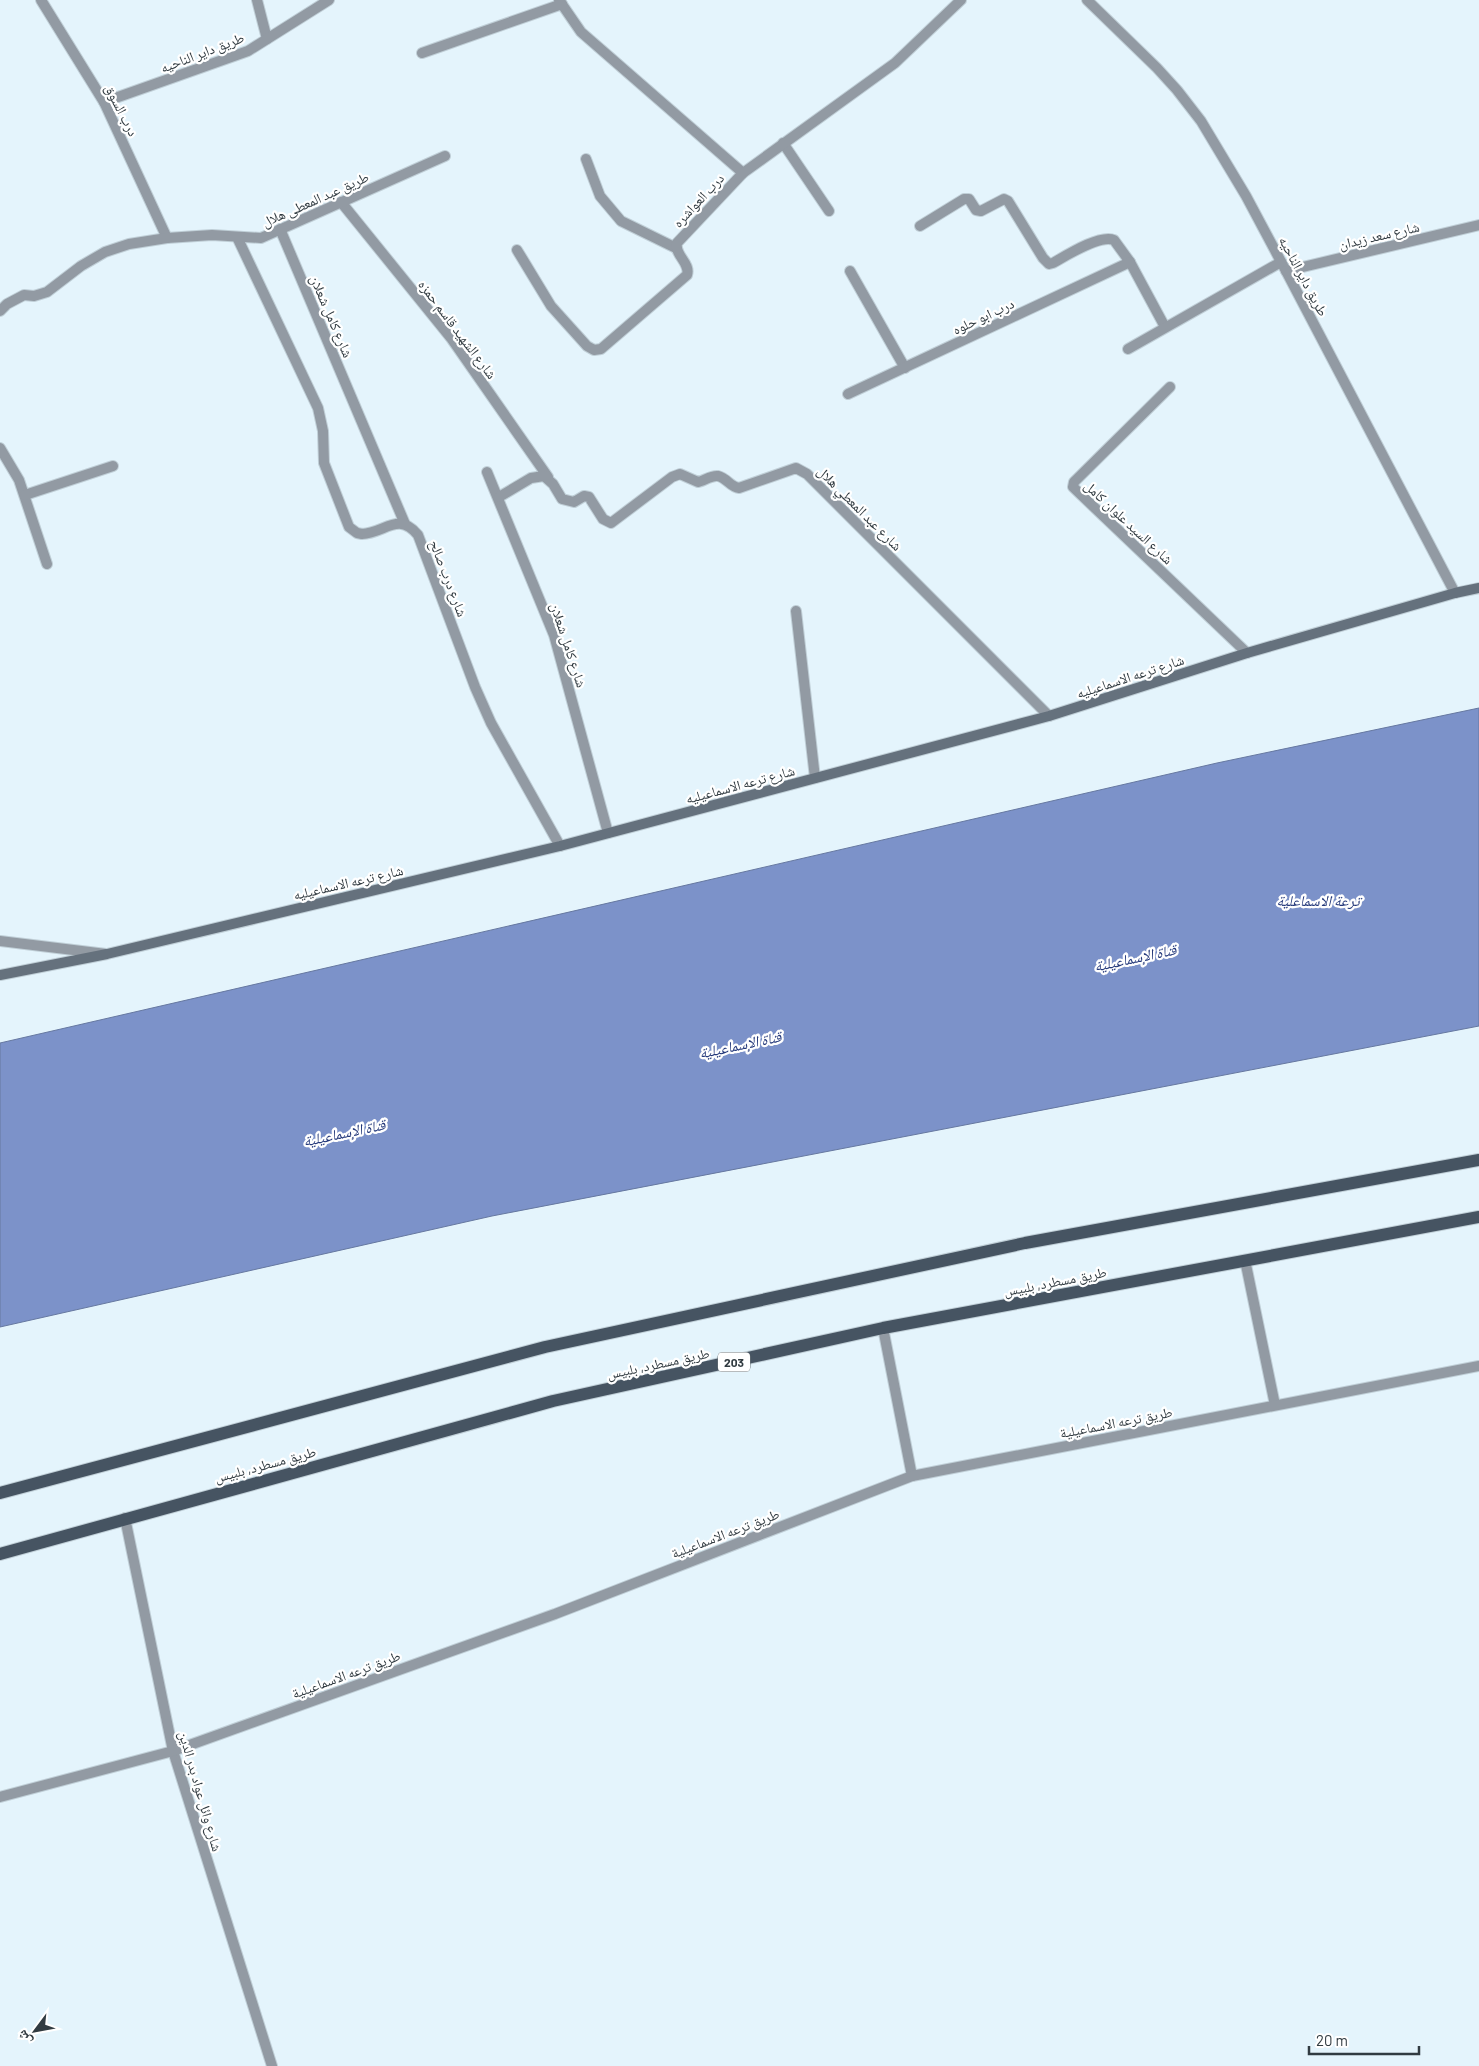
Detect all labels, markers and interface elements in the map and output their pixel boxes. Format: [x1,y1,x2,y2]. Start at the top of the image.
street label: طريق داير الناحيه [158,28,247,78]
street label: درب السوق [101,81,142,139]
street label: طريق عبد المعطى هلال [259,168,372,232]
street label: درب العواشره [669,169,728,231]
street label: شارع سعد زيدان [1337,217,1421,254]
street label: طريق داير الناحيه [1274,233,1332,320]
street label: شارع كامل شعلان [305,272,357,361]
street label: شارع الشهيد قاسم حمزه [414,276,501,383]
street label: درب ابو حلوه [950,294,1017,339]
street label: شارع عبد المعطي هلال [811,462,906,557]
street label: شارع السيد علوان كامل [1080,477,1177,569]
street label: شارع درب صالح [425,537,471,620]
street label: شارع كامل شعلان [545,601,591,690]
street label: شارع ترعه الاسماعيليه [1074,651,1187,703]
street label: شارع ترعه الاسماعيليه [684,761,797,809]
street label: شارع ترعه الاسماعيليه [291,861,405,905]
water label: ترعة الاسماعلية [1276,891,1363,910]
water label: قناة الإسماعيلية [1092,939,1180,975]
water label: قناة الإسماعيلية [697,1026,785,1062]
water label: قناة الإسماعيلية [301,1114,389,1150]
street label: طريق مسطرد, بلبيس [1002,1263,1108,1301]
street label: طريق مسطرد, بلبيس [605,1344,711,1384]
road number: 203 [718,1352,750,1371]
street label: طريق ترعه الاسماعيلية [1058,1403,1174,1443]
street label: طريق مسطرد, بلبيس [212,1442,318,1488]
street label: طريق ترعه الاسماعيلية [669,1505,782,1563]
street label: طريق ترعه الاسماعيلية [289,1646,403,1703]
street label: شارع وائل عواد بدر الدين [174,1729,226,1854]
north arrow [10,2006,60,2056]
scale bar [1309,2024,1419,2056]
text: ش [12,2027,36,2049]
text: 20 m [1316,2031,1348,2049]

